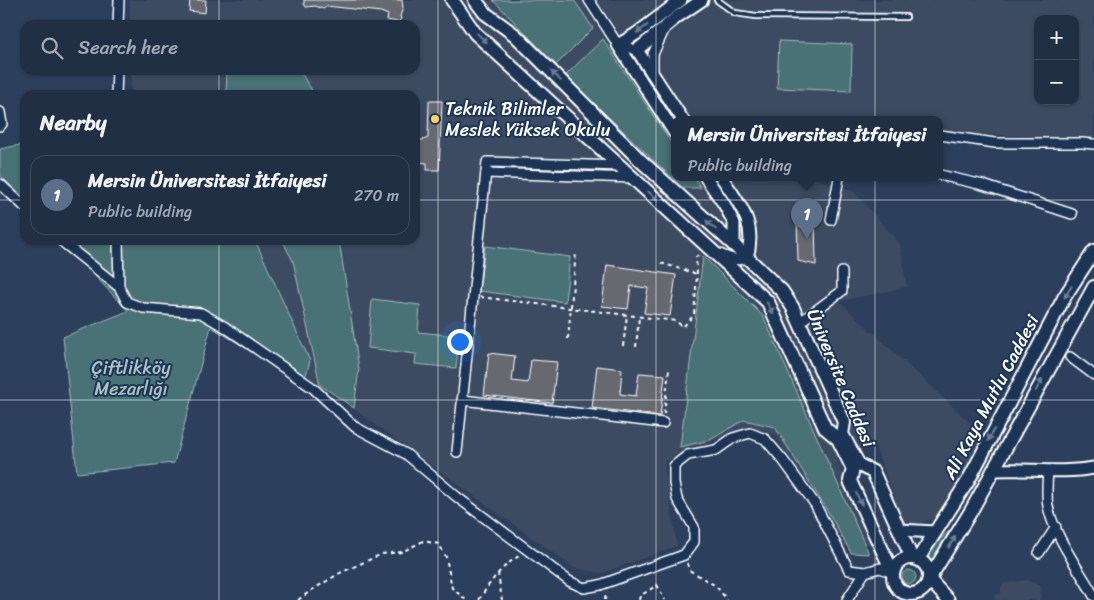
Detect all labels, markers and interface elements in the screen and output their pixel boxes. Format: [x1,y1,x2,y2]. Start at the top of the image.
map controls [1034,15,1079,105]
button: + [1034,15,1079,60]
search box [20,20,420,75]
one-way arrow [635,24,649,34]
text: Search here [78,31,178,64]
one-way arrow [475,33,488,44]
icon: search [38,34,66,62]
button: − [1034,60,1079,105]
one-way arrow [550,70,562,82]
place label: Teknik Bilimler Meslek Yüksek Okulu [445,93,611,146]
text: Nearby [40,104,106,142]
marker: Teknik Bilimler Meslek Yüksek Okulu [429,113,441,125]
popup [671,116,943,181]
text: Mersin Üniversitesi İtfaiyesi [688,118,926,151]
text: Public building [688,151,792,180]
text: Mersin Üniversitesi İtfaiyesi [88,164,327,197]
text: 1 [54,181,60,210]
text: 270 m [354,181,399,210]
one-way arrow [647,190,659,202]
text: Public building [88,197,192,226]
pin: 1 [791,198,823,239]
one-way arrow [705,219,718,230]
one-way arrow [1063,285,1072,299]
one-way arrow [766,300,774,315]
street label: Üniversite Caddesi [797,304,885,453]
street label: Ali Kaya Mutlu Caddesi [934,308,1048,486]
your location [447,329,473,355]
park label: Çiftlikköy Mezarlığı [91,352,171,405]
one-way arrow [1035,378,1043,393]
one-way arrow [987,428,995,443]
one-way arrow [855,492,863,506]
one-way arrow [947,536,956,549]

